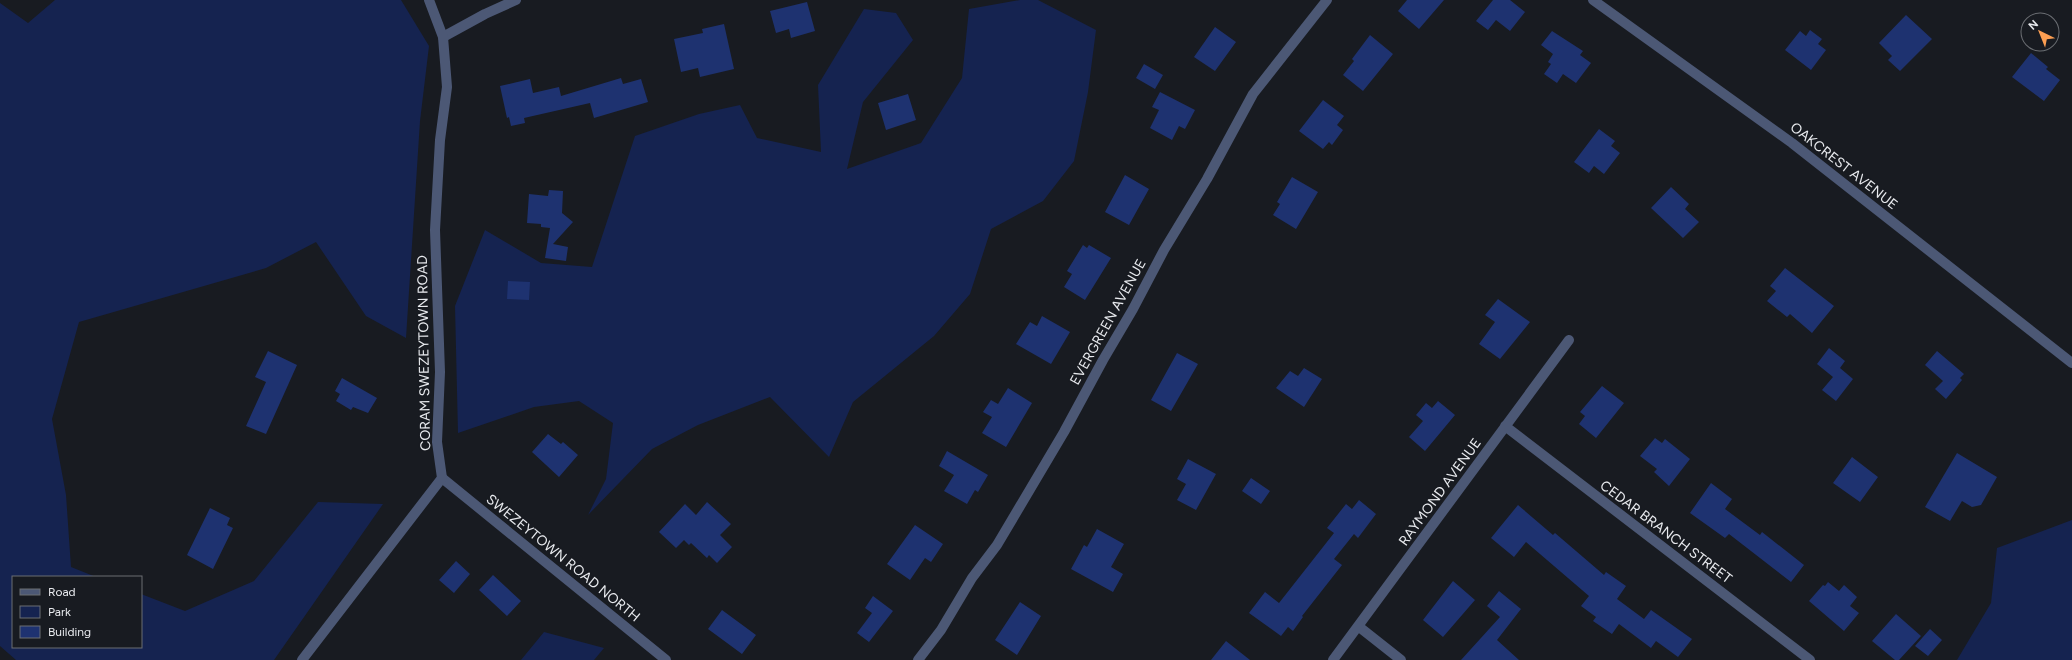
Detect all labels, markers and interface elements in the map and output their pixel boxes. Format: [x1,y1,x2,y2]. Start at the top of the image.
north arrow [2020,12,2060,52]
text: N [2026,17,2041,33]
street label: OAKCREST AVENUE [1787,119,1901,213]
street label: CORAM SWEZEYTOWN ROAD [414,255,434,451]
street label: EVERGREEN AVENUE [1066,256,1150,388]
street label: RAYMOND AVENUE [1395,435,1485,549]
street label: CEDAR BRANCH STREET [1597,477,1736,587]
street label: SWEZEYTOWN ROAD NORTH [483,491,643,625]
legend [12,576,142,648]
text: Road [48,585,76,599]
text: Park [48,605,71,619]
text: Building [48,625,91,639]

